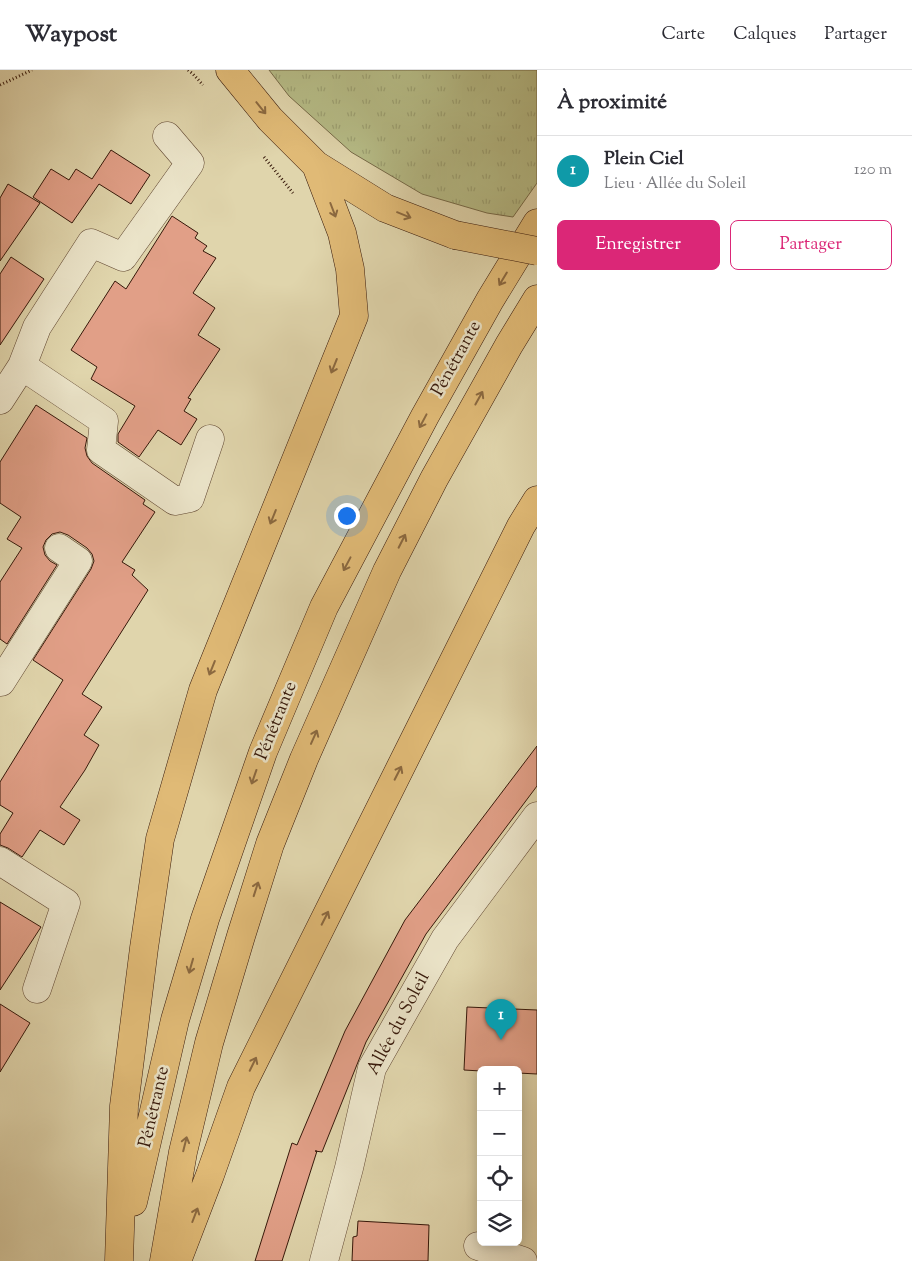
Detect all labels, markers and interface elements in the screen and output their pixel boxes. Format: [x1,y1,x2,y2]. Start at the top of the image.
text: Waypost [25,18,117,52]
text: Carte [662,22,705,48]
text: Calques [733,22,796,48]
text: Partager [824,22,887,48]
text: À proximité [557,88,667,118]
one-way arrow [255,101,266,114]
text: Plein Ciel [604,146,684,173]
text: 1 [570,159,576,182]
text: 120 m [854,159,892,182]
text: Lieu · Allée du Soleil [604,173,746,196]
one-way arrow [329,202,338,218]
one-way arrow [396,211,411,220]
button: Enregistrer [557,220,720,270]
button: Partager [730,220,892,270]
one-way arrow [497,272,507,286]
street label: Pénétrante [426,317,488,401]
one-way arrow [328,358,338,373]
one-way arrow [475,392,485,406]
one-way arrow [418,413,428,428]
your location [334,503,360,529]
one-way arrow [268,509,277,524]
one-way arrow [397,534,407,549]
one-way arrow [342,557,352,572]
one-way arrow [207,660,217,675]
street label: Pénétrante [249,678,305,764]
one-way arrow [309,730,319,745]
one-way arrow [393,766,403,781]
one-way arrow [249,769,258,785]
one-way arrow [252,882,261,897]
one-way arrow [321,911,330,926]
one-way arrow [185,957,195,973]
street label: Allée du Soleil [361,968,437,1080]
pin: 1 [485,999,517,1040]
one-way arrow [249,1057,258,1072]
street label: Pénétrante [133,1064,177,1150]
map controls [477,1066,522,1246]
button: + [477,1066,522,1111]
button: − [477,1111,522,1156]
one-way arrow [180,1137,190,1153]
button: locate [477,1156,522,1201]
button: layers [477,1201,522,1246]
one-way arrow [191,1208,200,1224]

